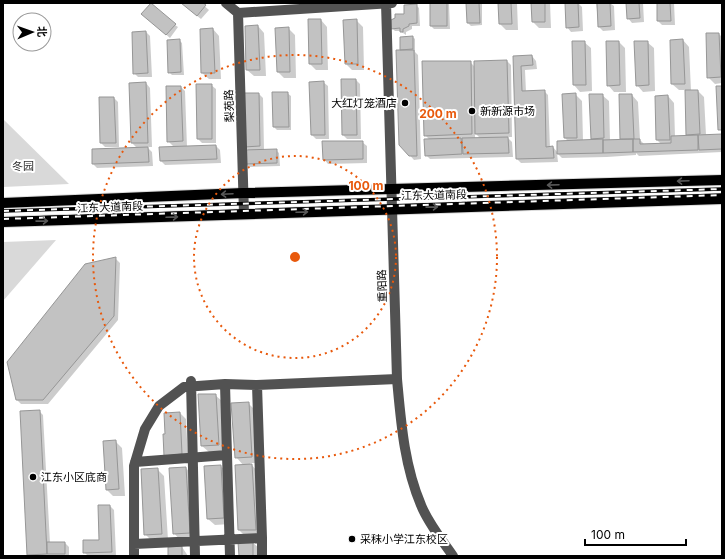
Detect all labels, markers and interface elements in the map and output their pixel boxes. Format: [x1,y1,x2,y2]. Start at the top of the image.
north arrow [12,12,52,52]
text: 北 [35,26,49,37]
street label: 梨苑路 [221,89,237,123]
place label: 大红灯笼酒店 [331,96,397,110]
marker: 大红灯笼酒店 [400,98,410,108]
place label: 新新源市场 [480,104,535,118]
text: 200 m [419,106,457,121]
marker: 新新源市场 [467,106,477,116]
park label: 冬园 [12,159,34,173]
text: 100 m [348,178,384,193]
one-way arrow [677,178,690,185]
one-way arrow [547,181,560,189]
street label: 江东大道南段 [401,187,467,203]
one-way arrow [221,190,234,198]
street label: 江东大道南段 [77,199,143,215]
one-way arrow [425,203,438,211]
one-way arrow [295,208,308,216]
one-way arrow [165,214,178,221]
one-way arrow [35,217,48,225]
centre of rings [288,250,302,264]
street label: 重阳路 [374,269,390,303]
place label: 江东小区底商 [41,470,107,484]
marker: 江东小区底商 [28,472,38,482]
scale bar [585,521,686,547]
text: 100 m [591,527,625,542]
place label: 采秣小学江东校区 [360,532,448,546]
marker: 采秣小学江东校区 [347,534,357,544]

